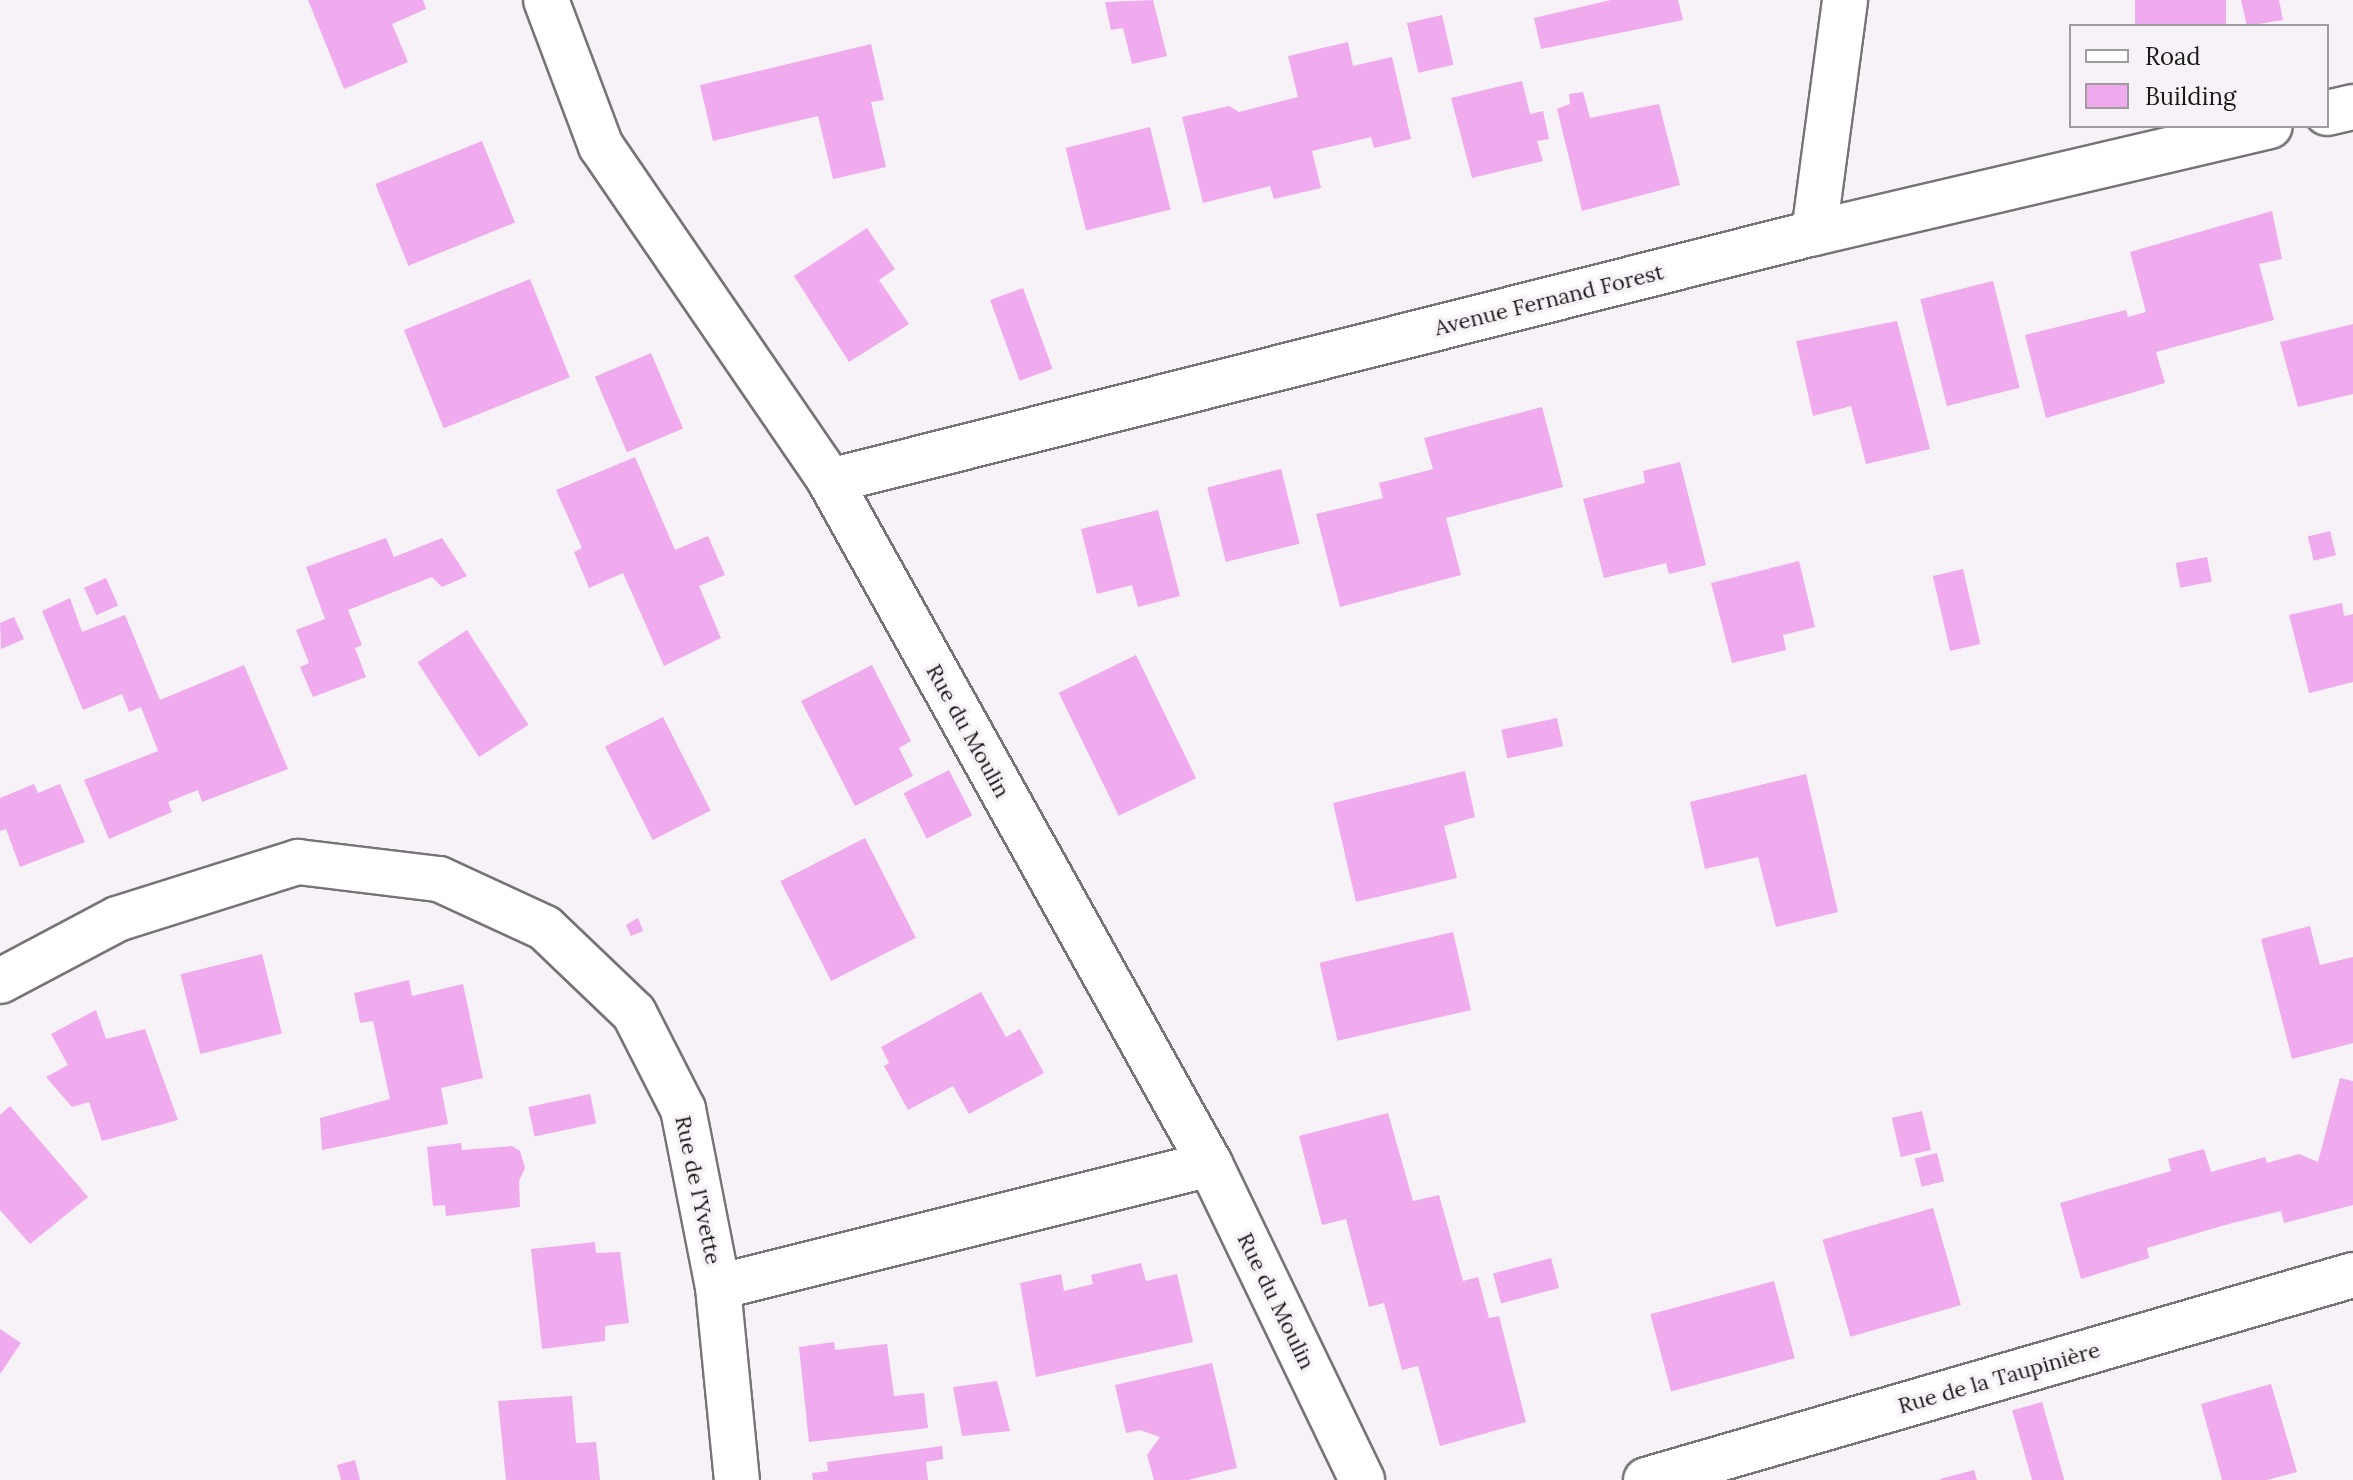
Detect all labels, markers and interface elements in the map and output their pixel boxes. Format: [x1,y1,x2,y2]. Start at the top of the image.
legend [2069,24,2329,128]
text: Road [2145,41,2201,72]
text: Building [2145,81,2236,112]
street label: Avenue Fernand Forest [1432,259,1666,341]
street label: Rue du Moulin [921,660,1015,802]
street label: Rue de l'Yvette [669,1113,727,1267]
street label: Rue du Moulin [1232,1229,1320,1373]
street label: Rue de la Taupinière [1895,1337,2103,1419]

